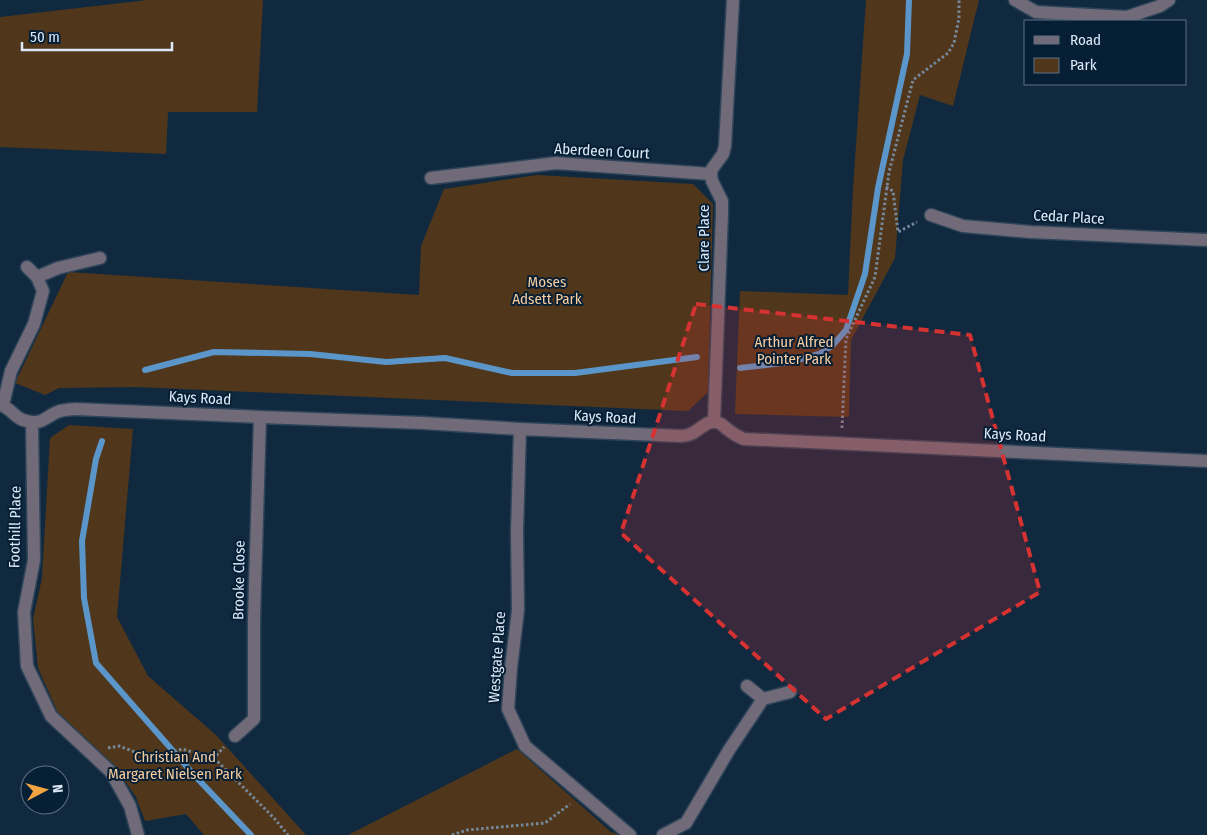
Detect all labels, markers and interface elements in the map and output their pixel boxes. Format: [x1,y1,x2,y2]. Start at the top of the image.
scale bar [22,20,172,52]
legend [1024,20,1187,85]
text: 50 m [30,28,60,46]
text: Road [1070,31,1101,49]
text: Park [1070,56,1097,74]
street label: Aberdeen Court [554,140,650,162]
street label: Clare Place [695,205,713,271]
street label: Cedar Place [1033,206,1105,228]
park label: Moses Adsett Park [512,273,582,308]
park label: Arthur Alfred Pointer Park [754,333,834,368]
street label: Kays Road [168,387,232,409]
street label: Kays Road [573,406,637,428]
street label: Kays Road [983,424,1047,446]
street label: Foothill Place [5,486,25,568]
street label: Brooke Close [229,540,249,620]
street label: Westgate Place [485,611,509,703]
park label: Christian And Margaret Nielsen Park [108,748,242,783]
north arrow [20,765,70,815]
text: N [49,784,66,794]

